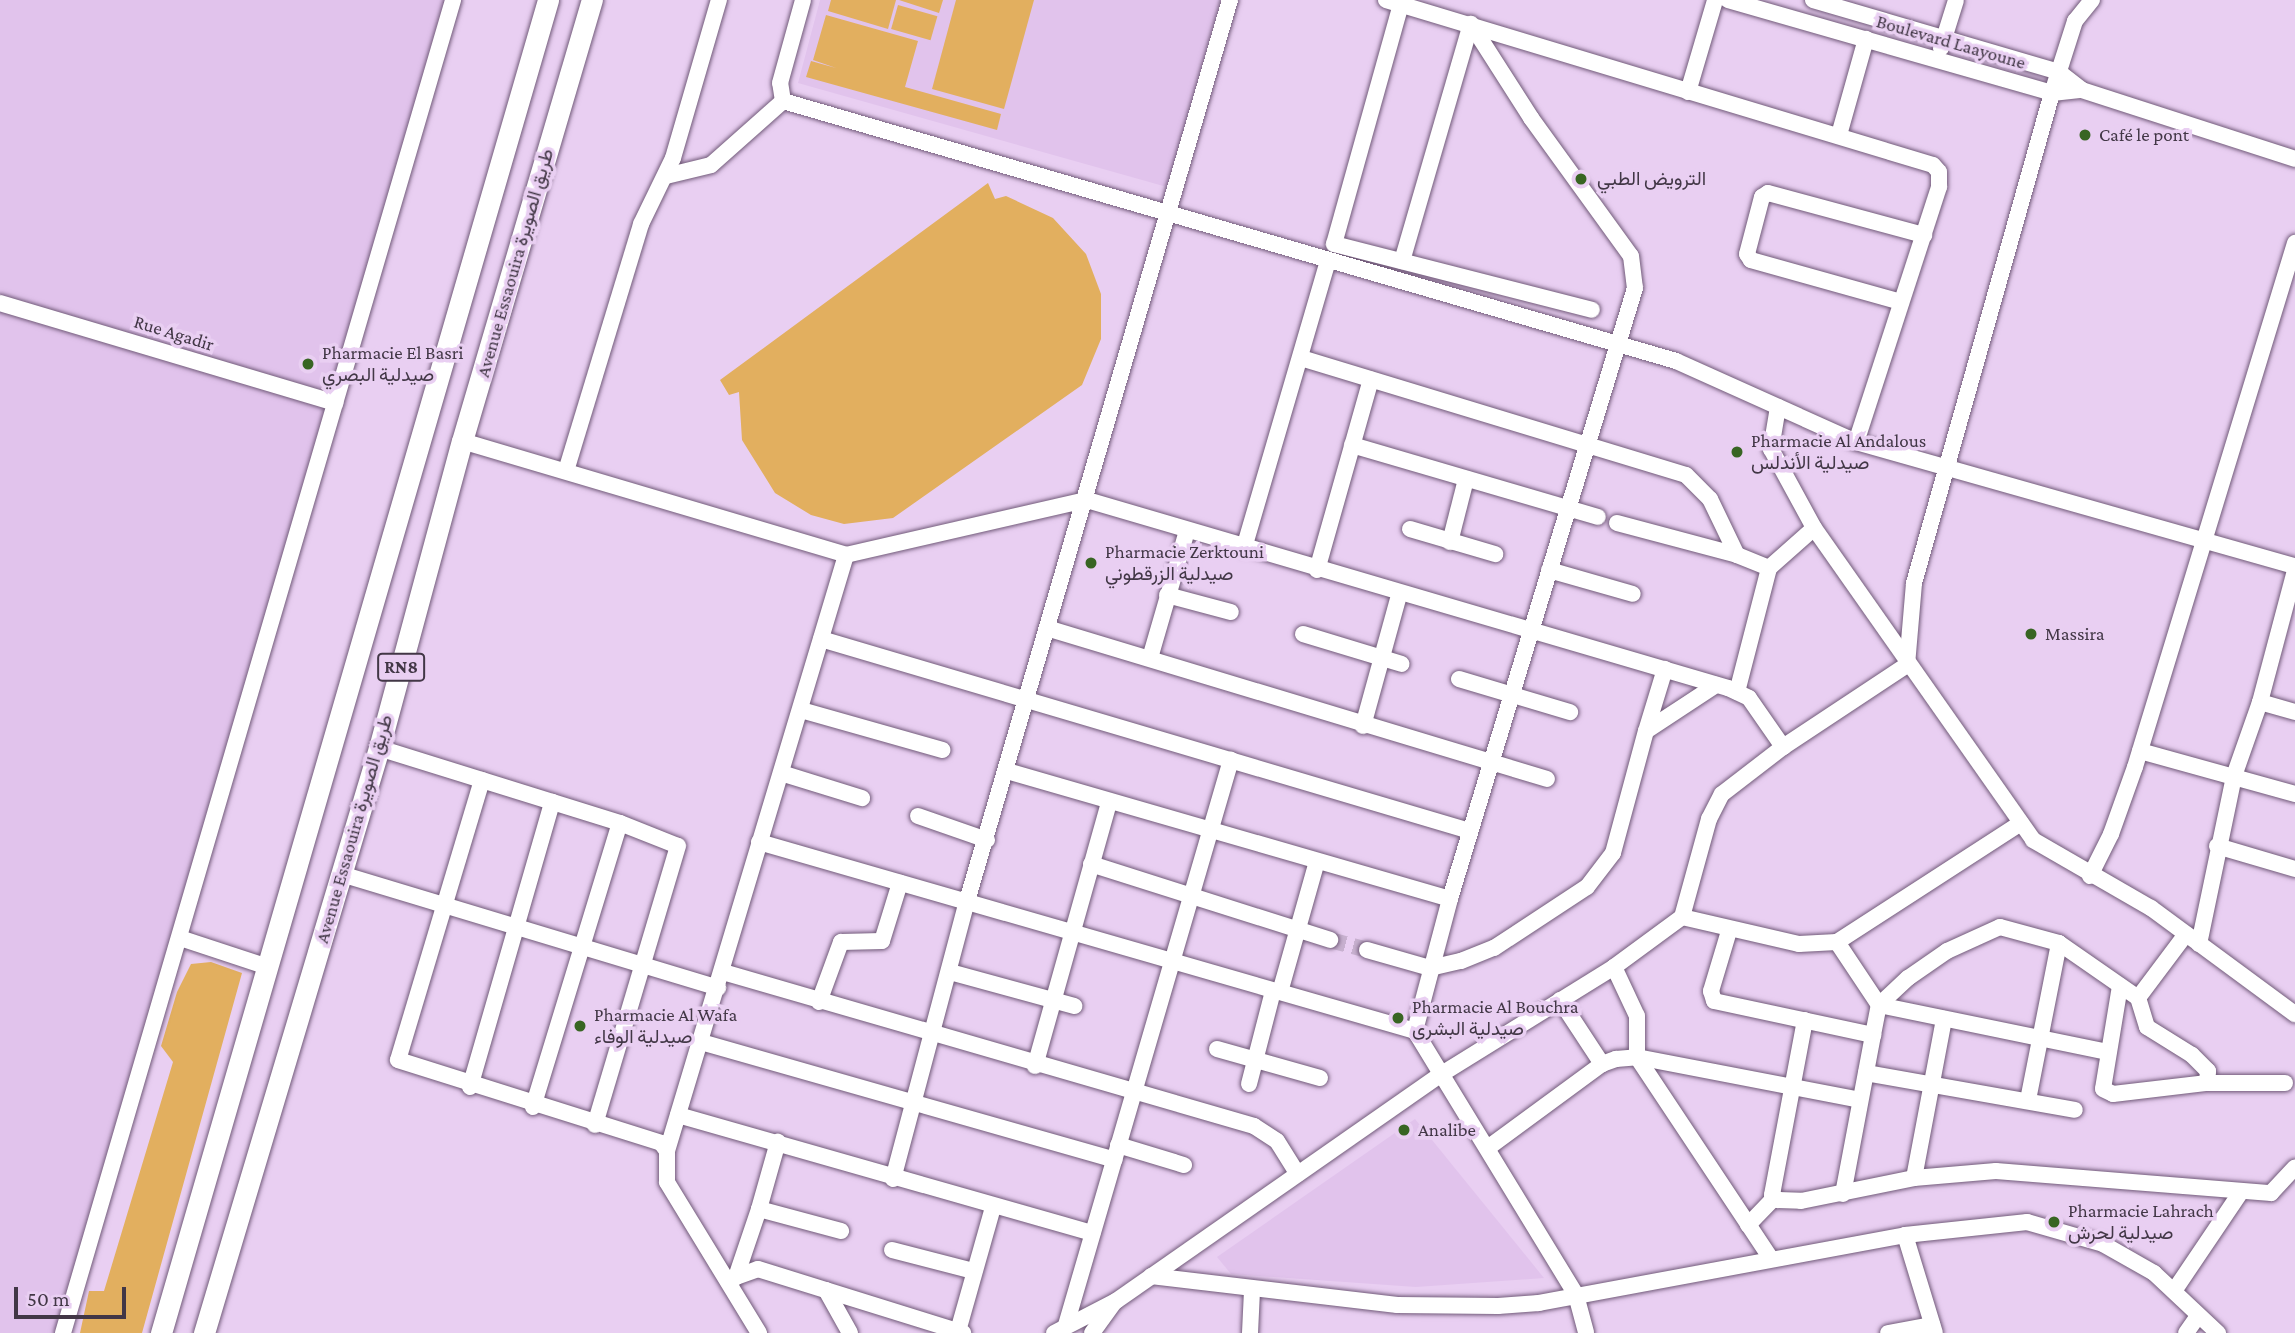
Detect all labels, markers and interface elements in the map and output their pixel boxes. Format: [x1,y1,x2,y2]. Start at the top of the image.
street label: Boulevard Laayoune [1874,10,2028,74]
place label: Café le pont [2099,124,2189,146]
marker: Café le pont [2077,127,2093,143]
street label: Avenue Essaouira طريق الصويرة [471,146,559,380]
place label: الترويض الطبي [1597,168,1706,190]
marker: الترويض الطبي [1571,169,1591,189]
street label: Rue Agadir [131,310,217,356]
place label: Pharmacie El Basri صيدلية البصري [322,342,463,386]
marker: Pharmacie El Basri صيدلية البصري [300,356,316,372]
place label: Pharmacie Al Andalous صيدلية الأندلس [1751,430,1926,474]
marker: Pharmacie Al Andalous صيدلية الأندلس [1729,444,1745,460]
place label: Pharmacie Zerktouni صيدلية الزرقطوني [1105,541,1264,585]
marker: Pharmacie Zerktouni صيدلية الزرقطوني [1083,555,1099,571]
place label: Massira [2045,623,2105,645]
marker: Massira [2023,626,2039,642]
road number: RN8 [376,652,426,682]
street label: Avenue Essaouira طريق الصويرة [310,712,398,946]
place label: Pharmacie Al Bouchra صيدلية البشرى [1412,996,1579,1040]
place label: Pharmacie Al Wafa صيدلية الوفاء [594,1004,737,1048]
marker: Pharmacie Al Bouchra صيدلية البشرى [1390,1010,1406,1026]
marker: Pharmacie Al Wafa صيدلية الوفاء [572,1018,588,1034]
place label: Analibe [1418,1119,1476,1141]
marker: Analibe [1396,1122,1412,1138]
place label: Pharmacie Lahrach صيدلية لحرش [2068,1200,2214,1244]
marker: Pharmacie Lahrach صيدلية لحرش [2046,1214,2062,1230]
scale bar [18,1274,130,1318]
text: 50 m [27,1287,70,1311]

